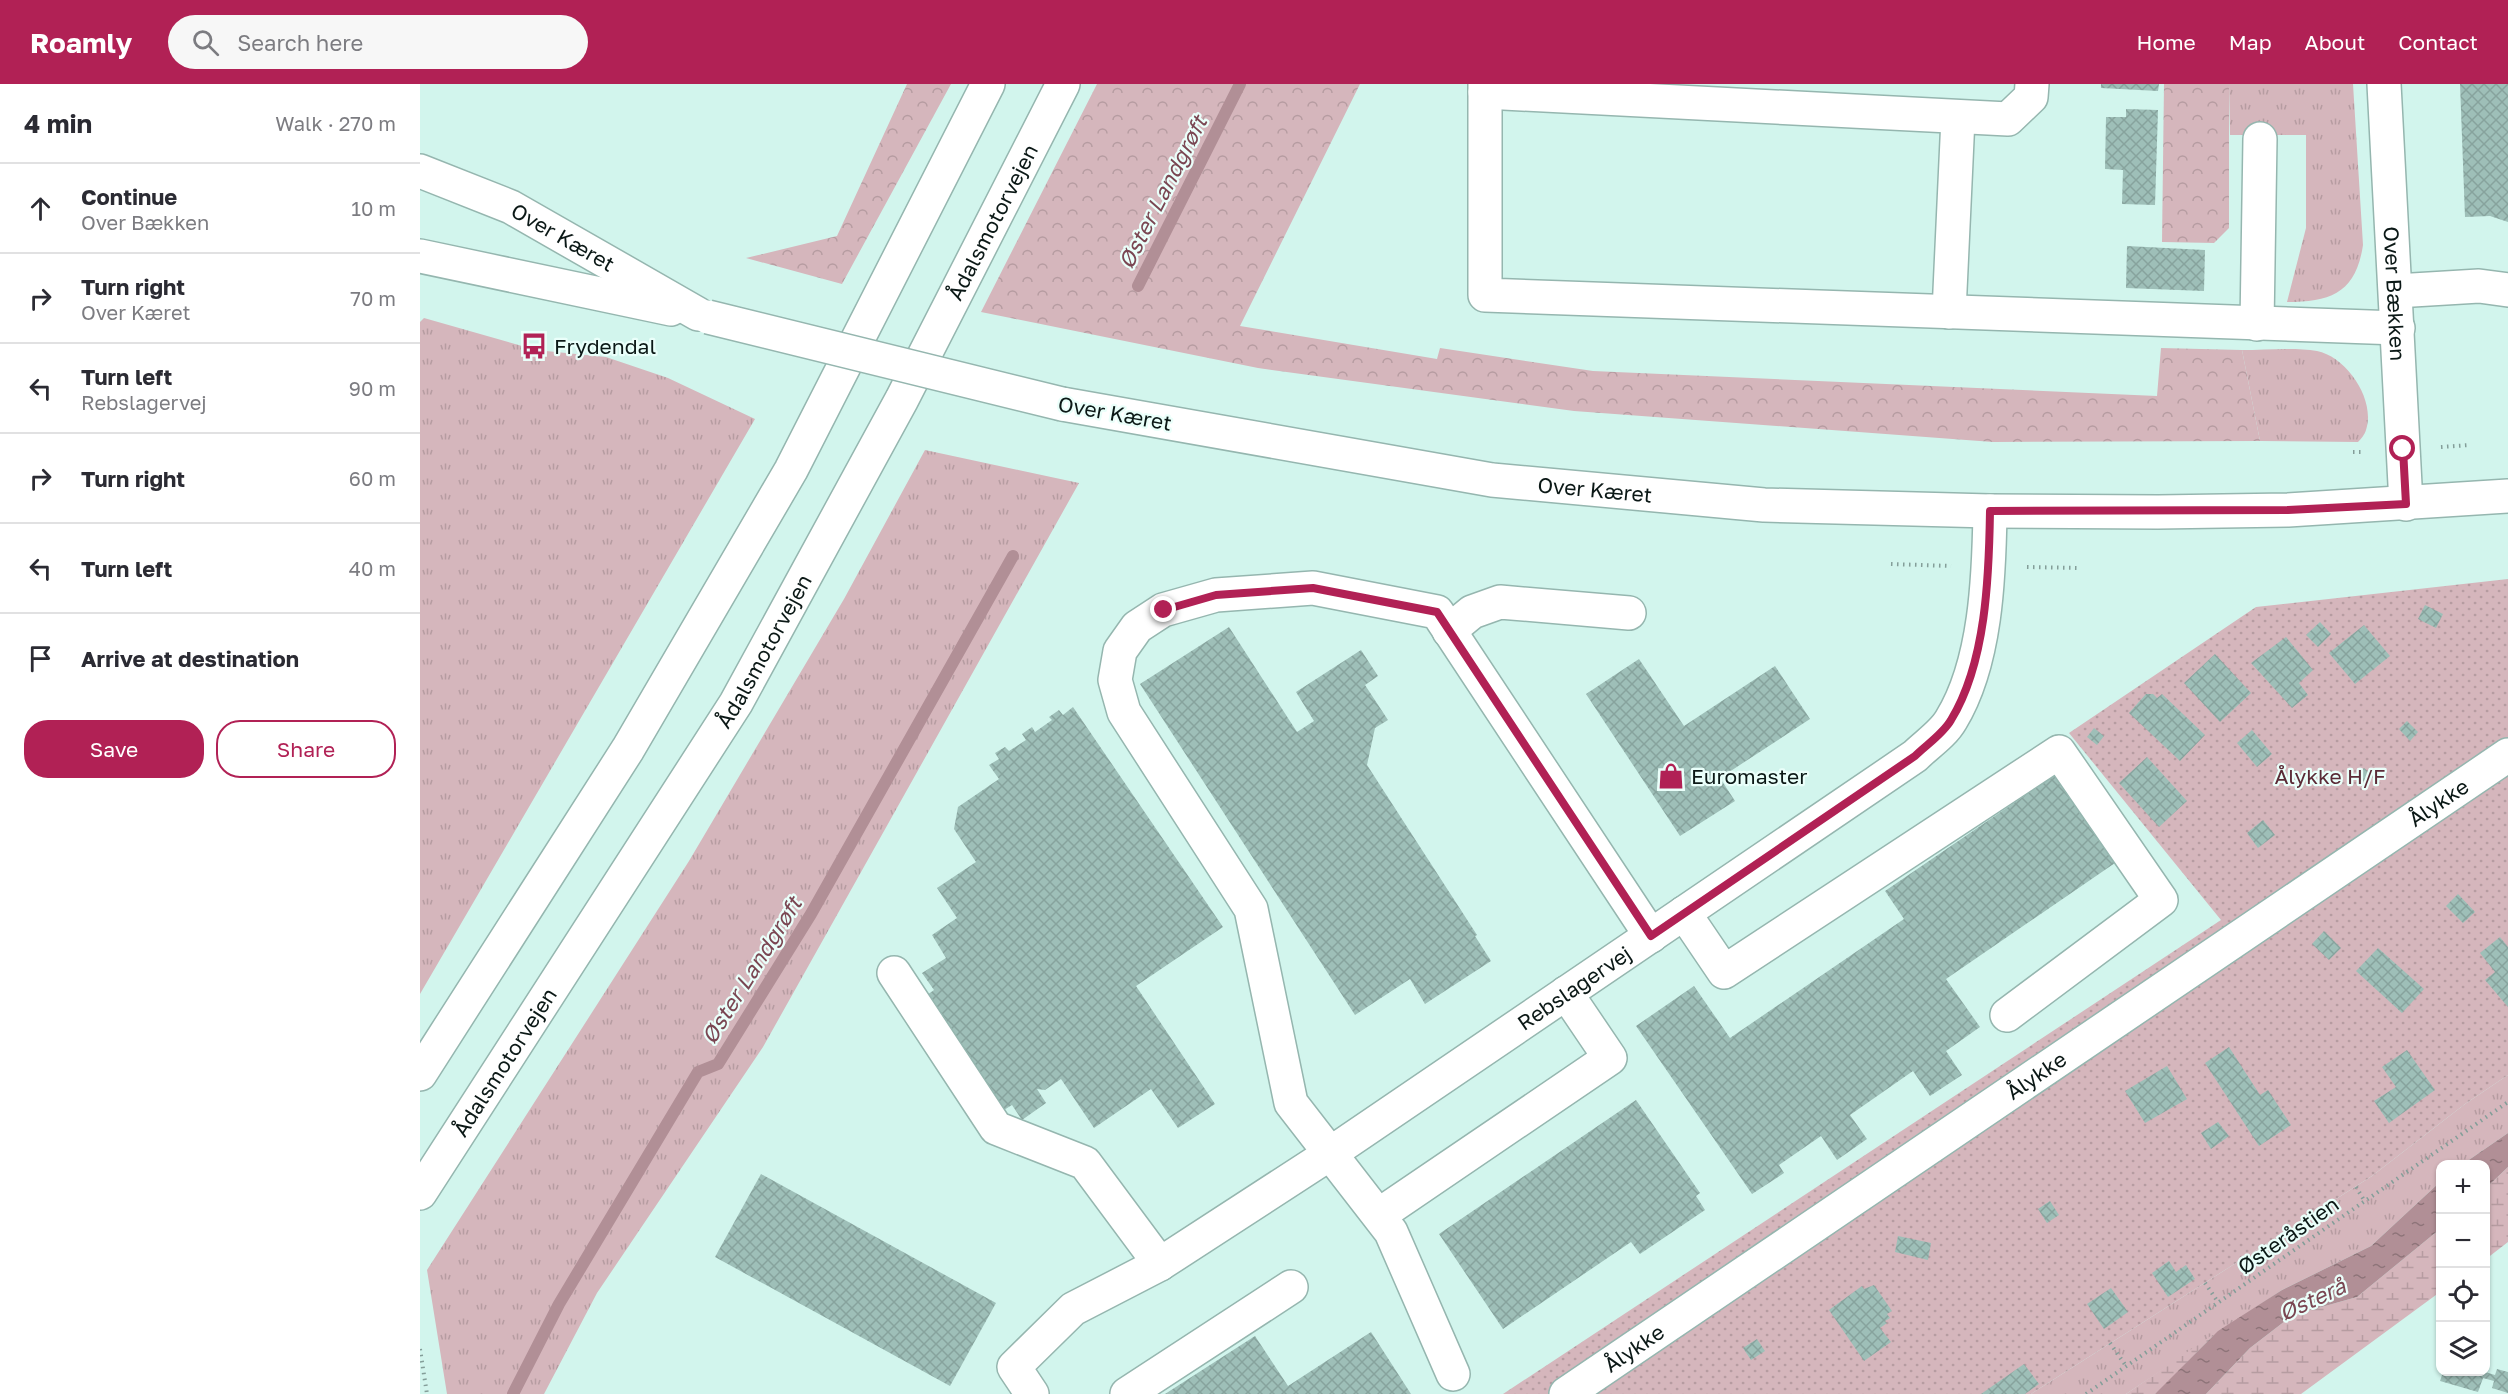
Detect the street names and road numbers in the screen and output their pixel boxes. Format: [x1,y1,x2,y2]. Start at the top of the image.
street label: Ådalsmotorvejen [942,140,1043,305]
street label: Over Kæret [507,197,620,277]
street label: Over Bækken [2378,226,2411,362]
street label: Over Kæret [1056,390,1174,436]
street label: Over Kæret [1536,471,1653,508]
street label: Ådalsmotorvejen [710,570,817,733]
street label: Ålykke [2403,773,2473,832]
street label: Rebslagervej [1512,940,1636,1036]
street label: Ådalsmotorvejen [447,983,562,1141]
street label: Ålykke [2001,1046,2071,1105]
street label: Østeråstien [2232,1191,2344,1279]
street label: Ålykke [1599,1318,1669,1378]

